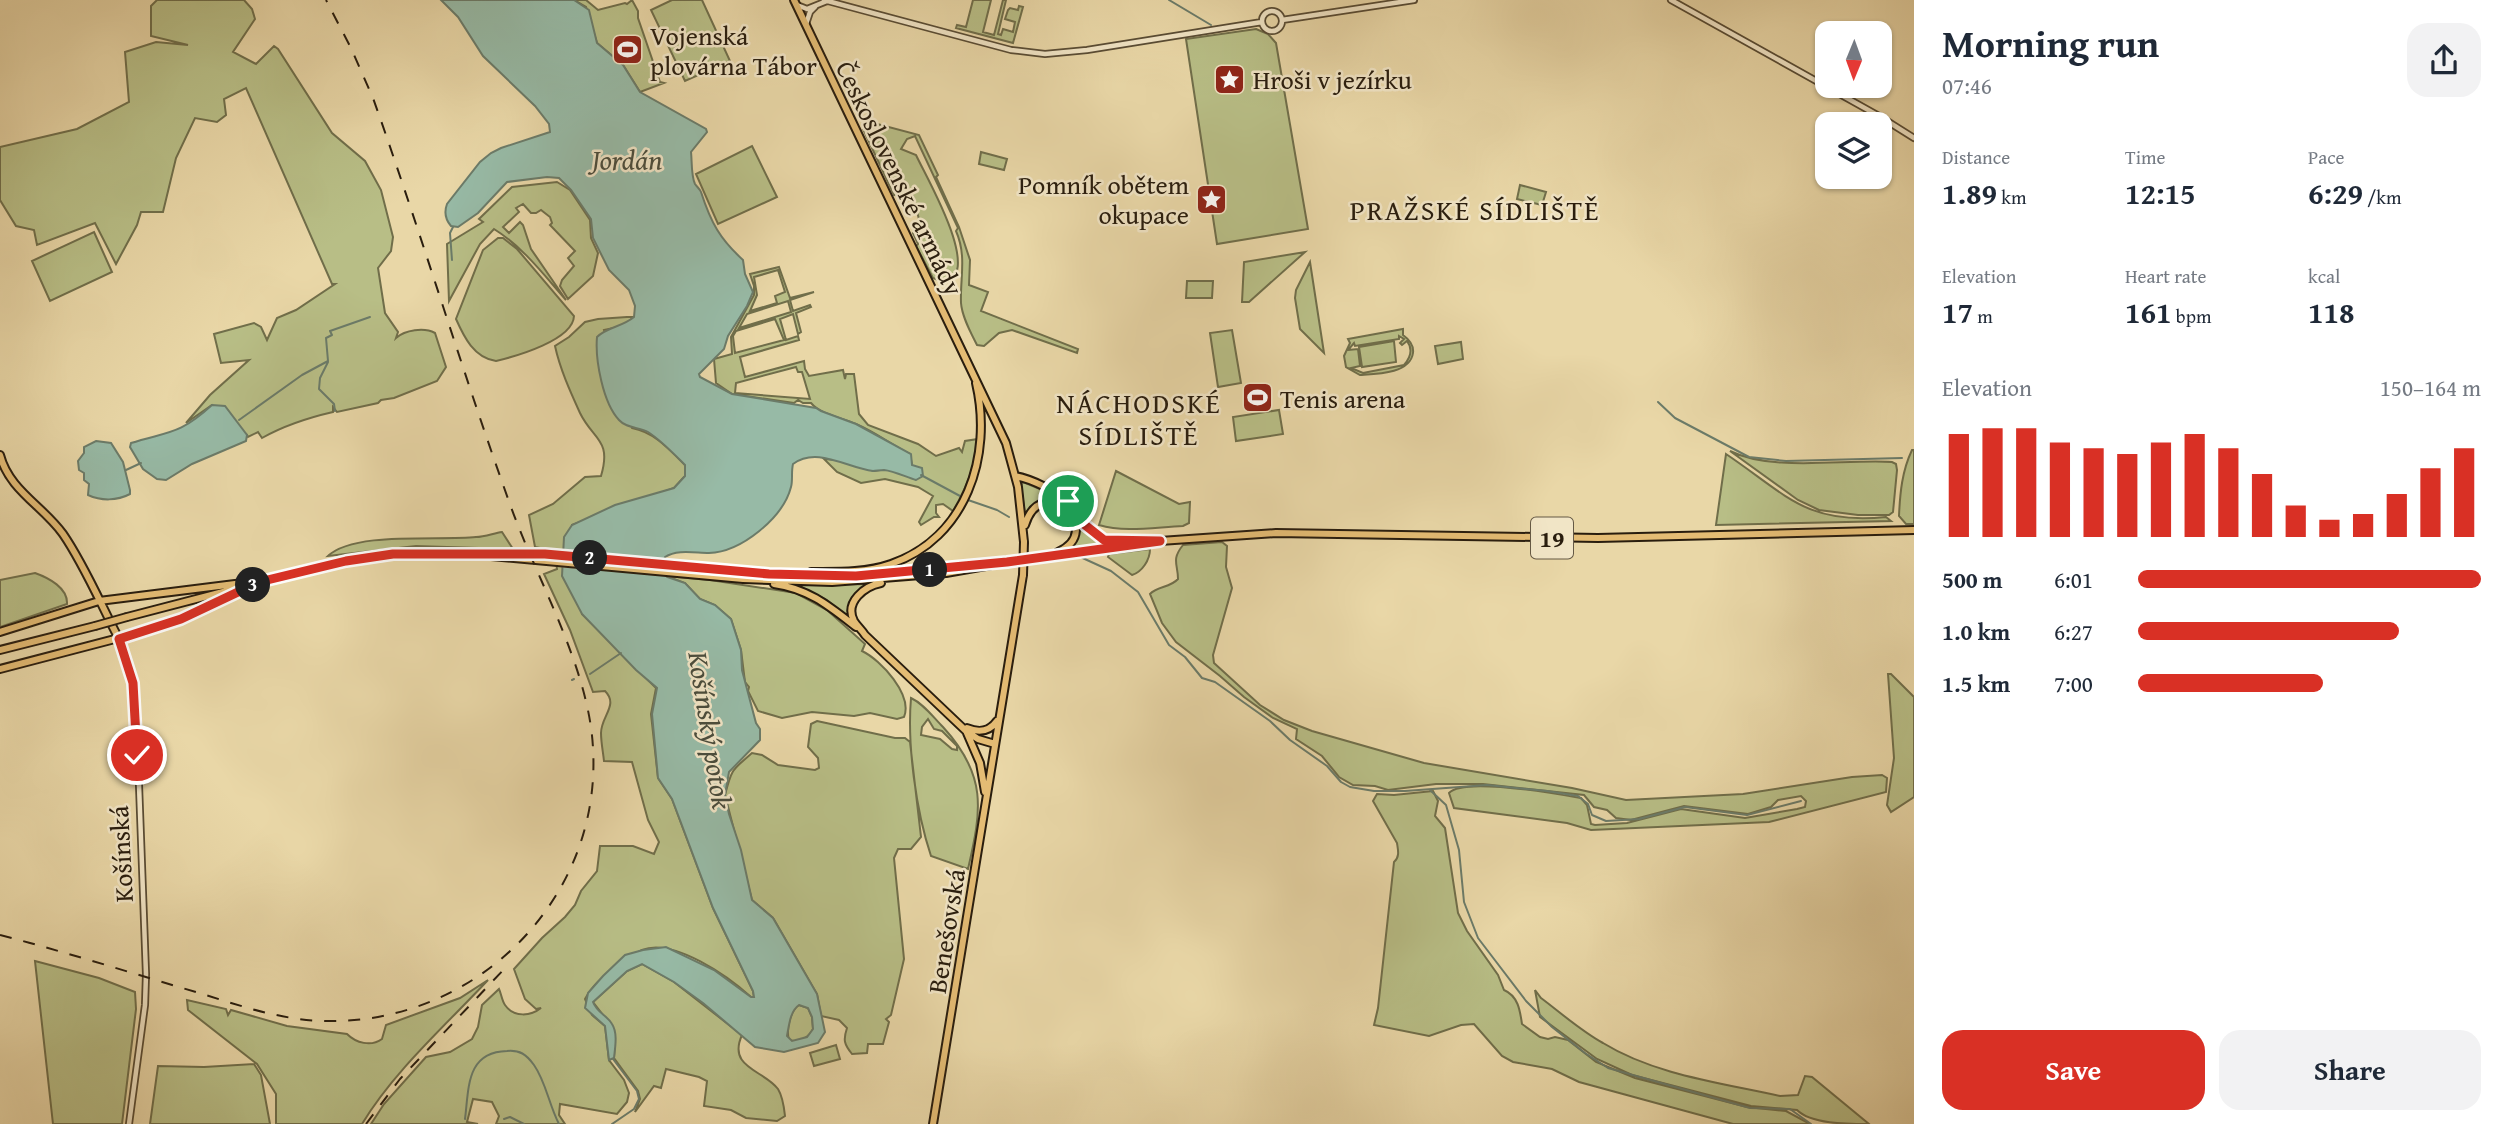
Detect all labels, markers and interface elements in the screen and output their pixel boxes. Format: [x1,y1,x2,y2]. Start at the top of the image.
text: Morning run [1942,15,2159,71]
place label: Vojenská plovárna Tábor [650,16,817,85]
north arrow [1815,21,1892,98]
map controls [1815,21,1892,189]
button: share [2407,23,2481,97]
sports icon: Vojenská plovárna Tábor [610,33,644,67]
street label: Československé armády [826,54,974,302]
place label: Hroši v jezírku [1253,60,1412,99]
place icon: Hroši v jezírku [1213,62,1247,96]
text: 07:46 [1942,69,1992,102]
button: layers [1815,112,1892,189]
water label: Jordán [588,139,662,180]
text: Distance [1942,143,2010,171]
text: Time [2125,143,2165,171]
text: Pace [2308,143,2345,171]
place label: Pomník obětem okupace [1018,165,1189,234]
text: 1.89 [1942,171,1997,215]
text: 12:15 [2125,171,2196,215]
text: 6:29 [2308,171,2363,215]
place icon: Pomník obětem okupace [1195,182,1229,216]
text: km [1997,183,2026,211]
text: /km [2363,183,2401,211]
district label: PRAŽSKÉ SÍDLIŠTĚ [1350,189,1600,230]
text: Elevation [1942,262,2016,290]
text: Heart rate [2125,262,2206,290]
text: kcal [2308,262,2340,290]
text: 17 [1942,290,1973,334]
text: 161 [2125,290,2172,334]
text: 118 [2308,290,2355,334]
text: m [1973,302,1993,330]
text: bpm [2172,302,2211,330]
text: Elevation [1942,371,2032,404]
text: 150–164 m [2380,371,2481,404]
place label: Tenis arena [1280,379,1406,418]
sports icon: Tenis arena [1240,381,1274,415]
district label: NÁCHODSKÉ SÍDLIŠTĚ [1056,382,1222,455]
pin [1038,471,1098,531]
icon: arrive [1049,482,1087,520]
road number: 19 [1531,518,1573,558]
pin: 2 [572,540,608,576]
text: 2 [585,543,594,571]
pin: 1 [912,552,948,588]
text: 1 [925,555,934,583]
text: 500 m [1942,563,2003,596]
text: 6:01 [2054,563,2093,596]
pin: 3 [236,568,270,602]
text: 3 [248,570,257,598]
text: 1.0 km [1942,615,2010,648]
text: 6:27 [2054,615,2093,648]
water label: Košínský potok [678,647,744,812]
text: 1.5 km [1942,667,2010,700]
text: 7:00 [2054,667,2093,700]
pin [107,725,167,785]
icon: check [118,736,156,774]
street label: Košínská [99,804,143,903]
street label: Benešovská [917,865,975,996]
button: Save [1942,1030,2205,1110]
button: Share [2219,1030,2481,1110]

